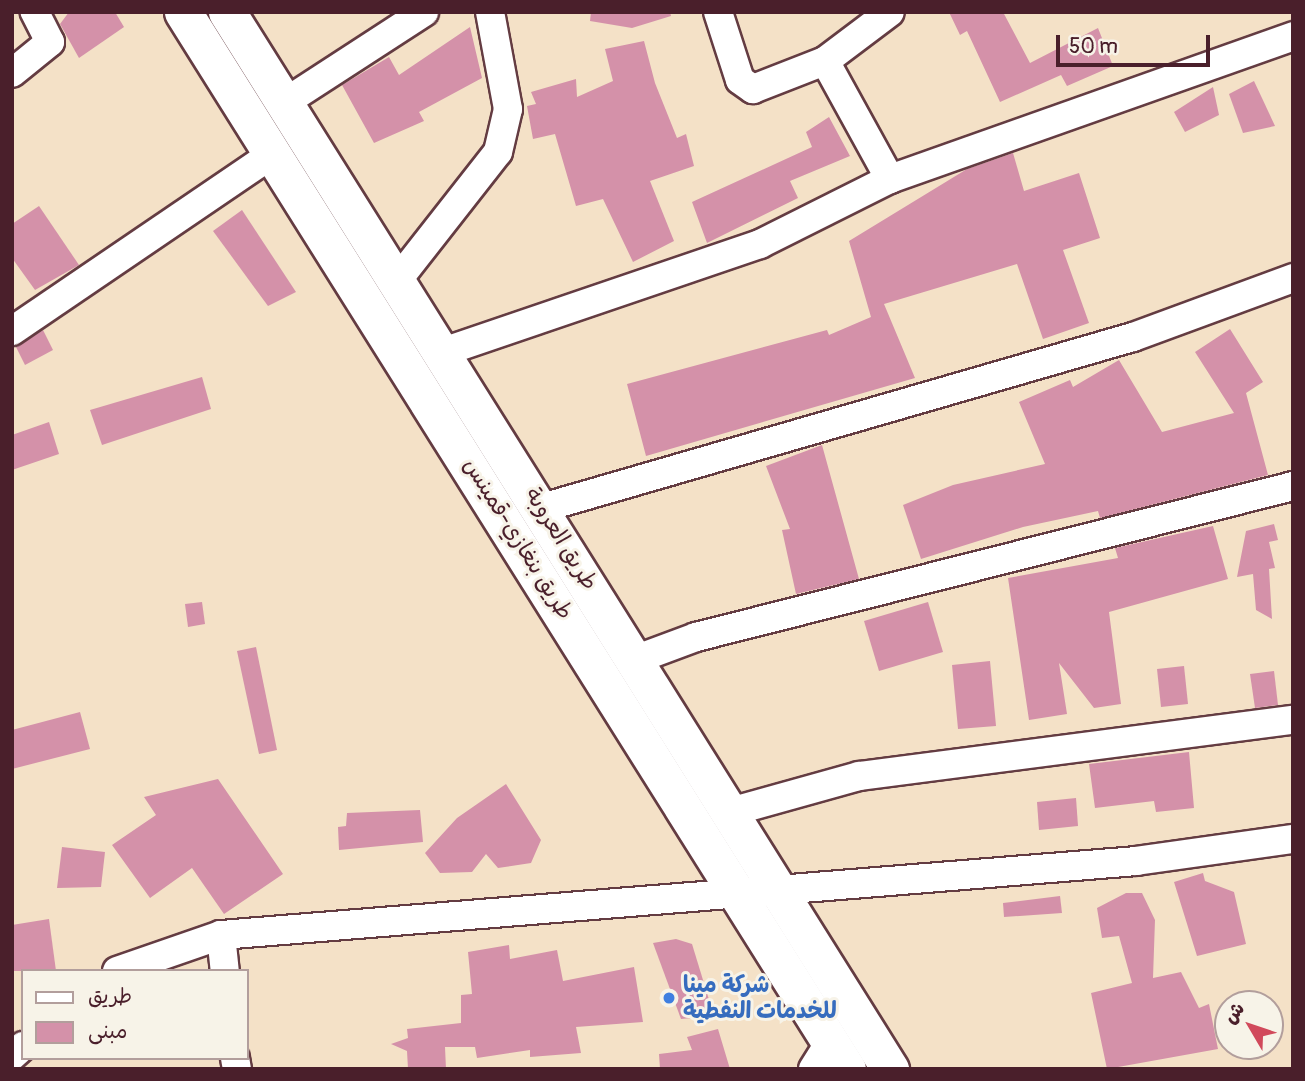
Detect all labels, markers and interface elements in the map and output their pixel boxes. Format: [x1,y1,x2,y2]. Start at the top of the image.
scale bar [1060,21,1214,65]
text: 50 m [1069,33,1118,60]
street label: طريق بنغازي-قمينس [457,453,579,625]
street label: طريق العروبة [519,483,603,595]
legend [21,969,248,1060]
place label: شركة مينا للخدمات النفطية [683,971,837,1025]
text: طريق [88,983,132,1010]
marker: شركة مينا للخدمات النفطية [661,990,677,1006]
north arrow [1214,990,1284,1060]
text: ش [1218,997,1250,1029]
text: مبنى [88,1018,127,1045]

